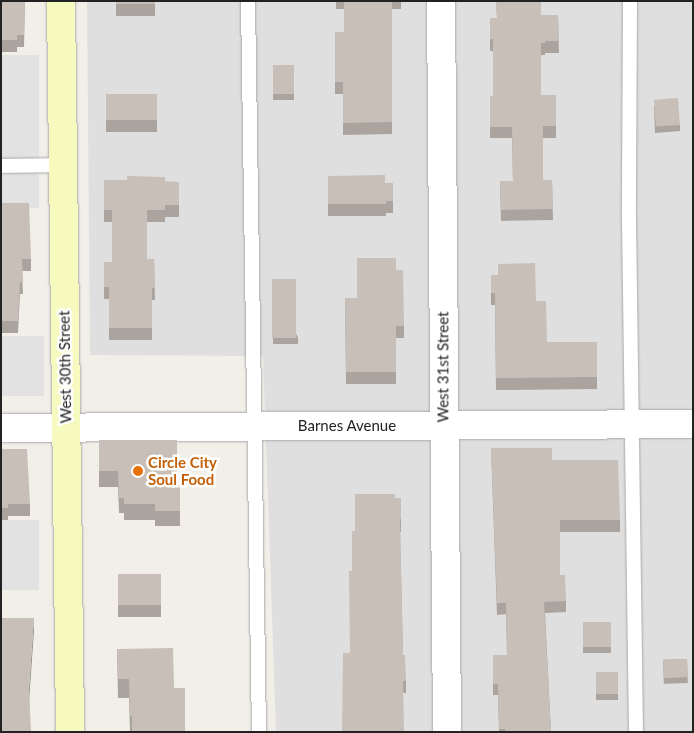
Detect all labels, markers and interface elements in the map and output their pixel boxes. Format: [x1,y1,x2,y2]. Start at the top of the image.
street label: West 30th Street [55,310,75,424]
street label: West 31st Street [434,312,452,422]
street label: Barnes Avenue [298,417,396,435]
place label: Circle City Soul Food [148,453,217,488]
marker: Circle City Soul Food [132,465,144,477]

